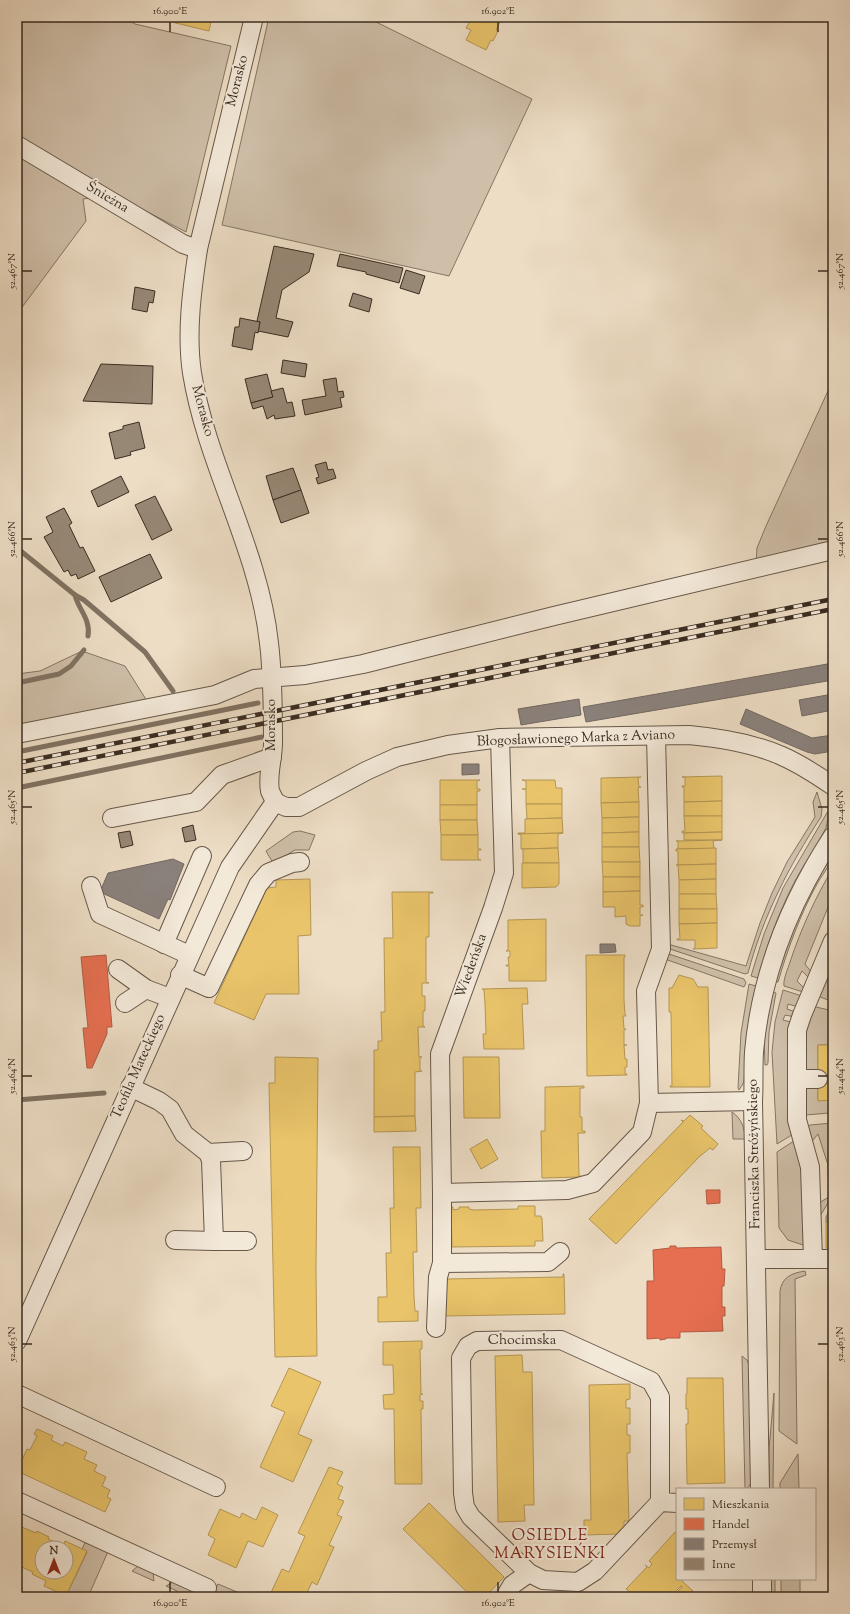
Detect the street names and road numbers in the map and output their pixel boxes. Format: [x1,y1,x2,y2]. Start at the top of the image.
street label: Morasko [222,53,254,109]
street label: Śnieżna [82,177,133,219]
street label: Morasko [186,383,219,439]
street label: Morasko [262,698,282,751]
street label: Błogosławionego Marka z Aviano [477,726,676,752]
street label: Wiedeńska [451,930,493,1001]
street label: Teofila Mateckiego [107,1011,171,1123]
street label: Franciszka Stróżyńskiego [744,1078,766,1229]
street label: Chocimska [488,1331,557,1351]

